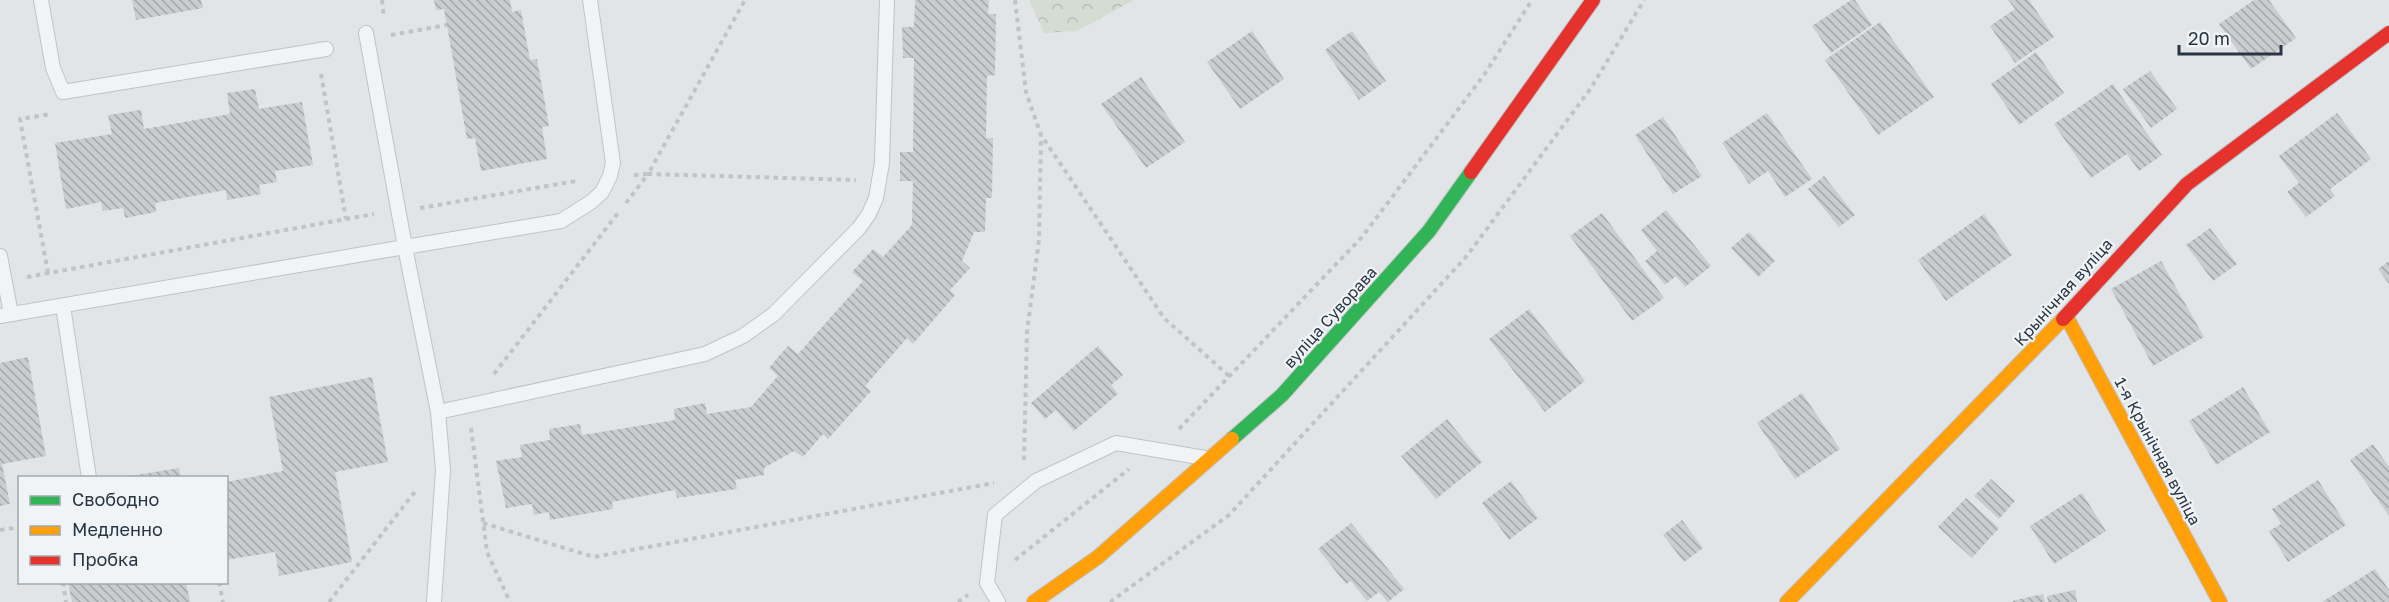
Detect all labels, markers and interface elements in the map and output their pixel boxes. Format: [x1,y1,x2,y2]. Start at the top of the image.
scale bar [2179,18,2281,56]
text: 20 m [2188,27,2230,49]
street label: Крынічная вуліца [2009,234,2117,350]
street label: вуліца Суворава [1279,262,1381,372]
street label: 1-я Крынічная вуліца [2111,374,2205,528]
legend [18,476,228,584]
text: Свободно [72,488,159,510]
text: Медленно [72,518,163,540]
text: Пробка [72,548,138,570]

